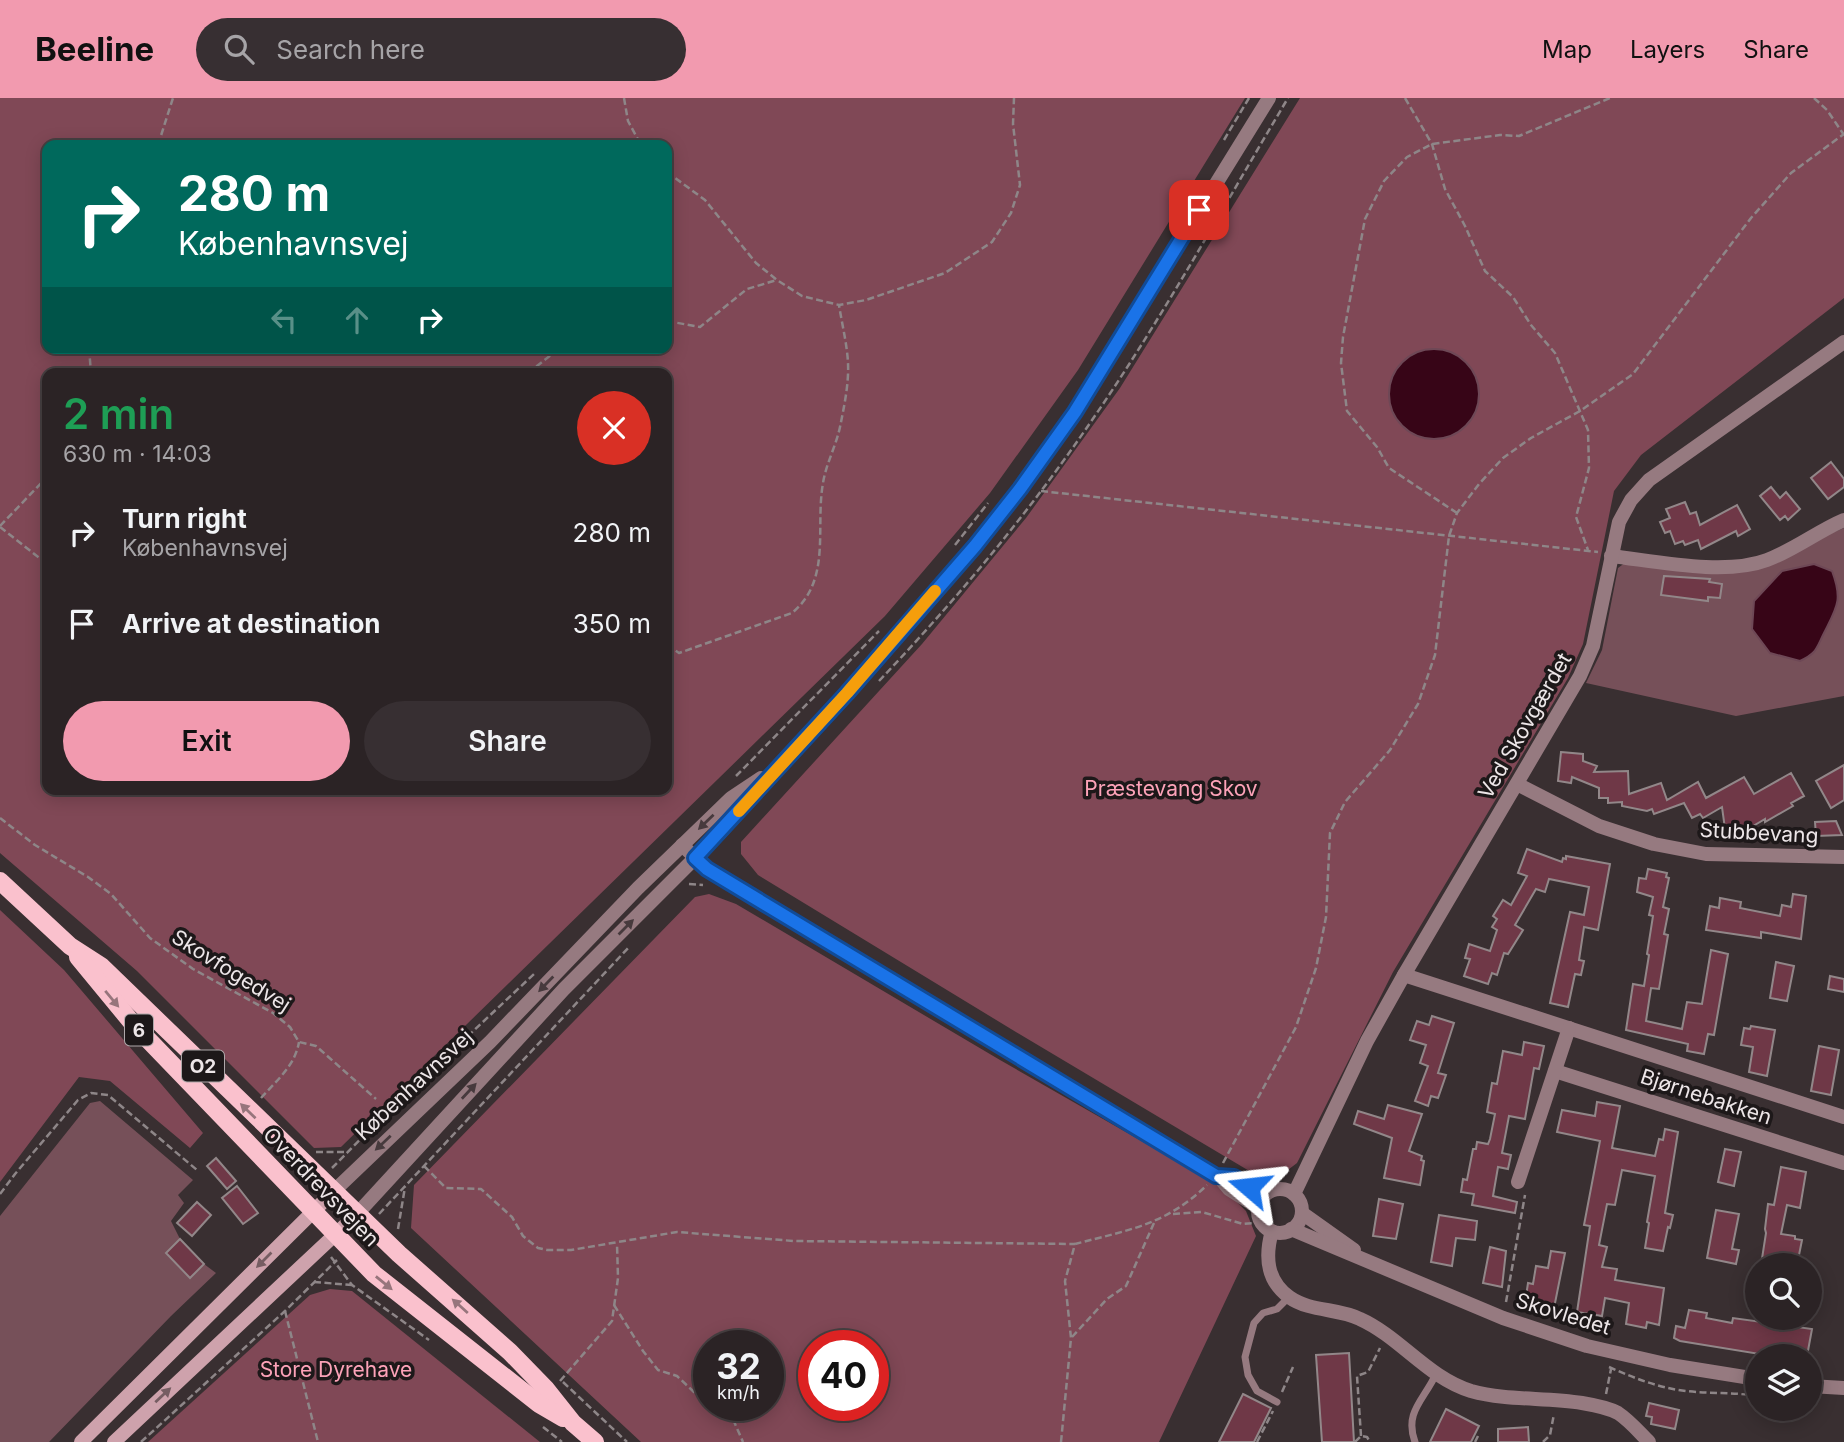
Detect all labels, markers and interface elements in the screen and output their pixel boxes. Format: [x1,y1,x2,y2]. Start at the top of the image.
search box [196,18,686,81]
text: Beeline [35,29,154,69]
icon: search [220,30,258,68]
text: Search here [276,34,425,65]
text: Map [1542,35,1592,64]
text: Layers [1630,35,1705,64]
text: Share [1743,35,1809,64]
text: 280 m [178,164,330,223]
icon: right [63,168,154,259]
pin [1169,180,1229,240]
icon: arrive [1180,191,1218,229]
text: Københavnsvej [178,224,409,263]
icon: left [265,301,303,339]
icon: ahead [338,301,376,339]
icon: right [411,301,449,339]
text: 2 min [63,388,174,439]
button: close [577,391,651,465]
text: 630 m · 14:03 [63,440,212,468]
text: Turn right [122,503,247,534]
icon: right [63,514,101,552]
text: 280 m [573,517,651,548]
text: Københavnsvej [122,534,288,562]
icon: arrive [63,605,101,643]
text: Arrive at destination [122,608,381,639]
text: 350 m [573,608,651,639]
street label: Ved Skovgærdet [1473,648,1577,803]
button: Exit [63,701,350,781]
button: Share [364,701,651,781]
park label: Præstevang Skov [1084,776,1258,801]
one-way arrow [698,814,715,830]
street label: Stubbevang [1699,817,1819,848]
one-way arrow [617,919,634,935]
street label: Skovfogedvej [167,924,295,1017]
one-way arrow [539,975,555,992]
one-way arrow [104,991,119,1008]
road number: 6 [125,1014,153,1046]
street label: Københavnsvej [350,1024,478,1145]
road number: O2 [182,1050,224,1082]
street label: Bjørnebakken [1637,1064,1775,1129]
one-way arrow [461,1083,477,1100]
one-way arrow [240,1102,257,1119]
street label: Overdrevsvejen [258,1122,384,1251]
one-way arrow [375,1134,392,1150]
position arrow [1212,1150,1286,1224]
one-way arrow [256,1252,273,1268]
map controls [1745,1253,1822,1421]
button: search [1745,1253,1822,1330]
one-way arrow [375,1275,393,1290]
street label: Skovledet [1513,1287,1614,1340]
one-way arrow [452,1299,469,1315]
speed limit sign: 40 [798,1330,889,1421]
button: layers [1745,1344,1822,1421]
text: 32 [716,1345,761,1387]
park label: Store Dyrehave [260,1357,412,1382]
text: km/h [717,1382,760,1403]
one-way arrow [154,1387,171,1403]

